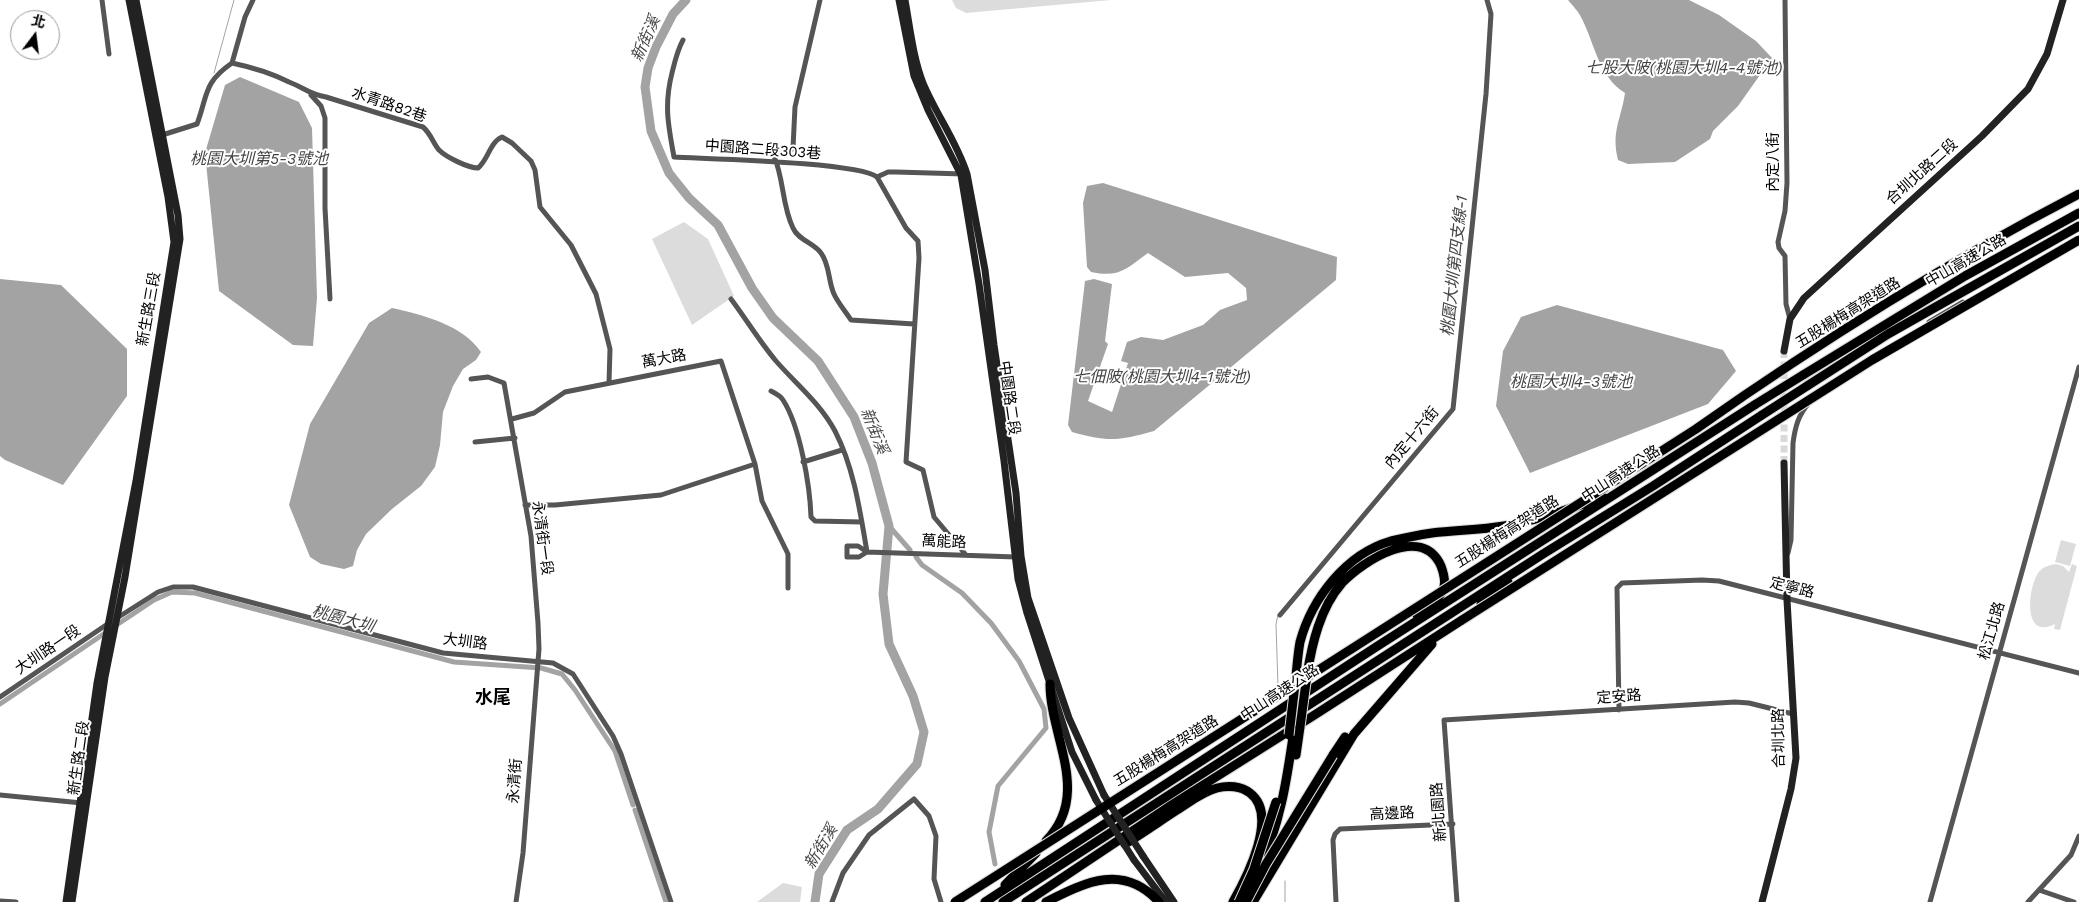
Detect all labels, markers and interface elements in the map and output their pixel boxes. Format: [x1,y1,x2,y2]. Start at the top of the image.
north arrow [10,10,60,60]
text: 北 [30,12,47,31]
water label: 新街溪 [627,13,665,65]
water label: 七股大陂(桃園大圳4-4號池) [1585,58,1783,78]
street label: 水青路82巷 [349,84,429,126]
street label: 內定八街 [1765,132,1783,192]
street label: 合圳北路二段 [1883,135,1961,209]
street label: 中園路二段303巷 [704,137,822,163]
water label: 桃園大圳第5-3號池 [190,149,328,169]
water label: 桃園大圳第四支線-1 [1438,195,1472,337]
street label: 中山高速公路 [1923,231,2009,291]
street label: 新生路三段 [134,271,164,347]
street label: 五股楊梅高架道路 [1792,274,1904,352]
street label: 萬大路 [640,346,688,372]
street label: 中園路二段 [995,360,1023,436]
water label: 七佃陂(桃園大圳4-1號池) [1073,367,1251,387]
water label: 桃園大圳4-3號池 [1510,372,1632,392]
street label: 內定十六街 [1381,403,1443,473]
water label: 新街溪 [856,405,892,457]
street label: 中山高速公路 [1578,442,1664,506]
street label: 五股楊梅高架道路 [1452,492,1562,572]
street label: 永清街一段 [528,500,556,576]
street label: 萬能路 [921,532,967,552]
street label: 定寧路 [1768,574,1816,602]
street label: 松江北路 [1975,600,2009,662]
water label: 桃園大圳 [310,601,376,637]
street label: 大圳路一段 [12,622,84,678]
street label: 大圳路 [442,630,488,654]
street label: 中山高速公路 [1237,661,1323,725]
street label: 定安路 [1596,686,1642,708]
district label: 水尾 [475,687,511,709]
street label: 合圳北路 [1769,708,1789,768]
street label: 五股楊梅高架道路 [1110,712,1222,790]
street label: 新生路二段 [65,720,93,796]
street label: 永清街 [504,758,526,804]
street label: 新北園路 [1428,781,1450,843]
street label: 高邊路 [1369,804,1415,824]
water label: 新街溪 [800,821,842,873]

